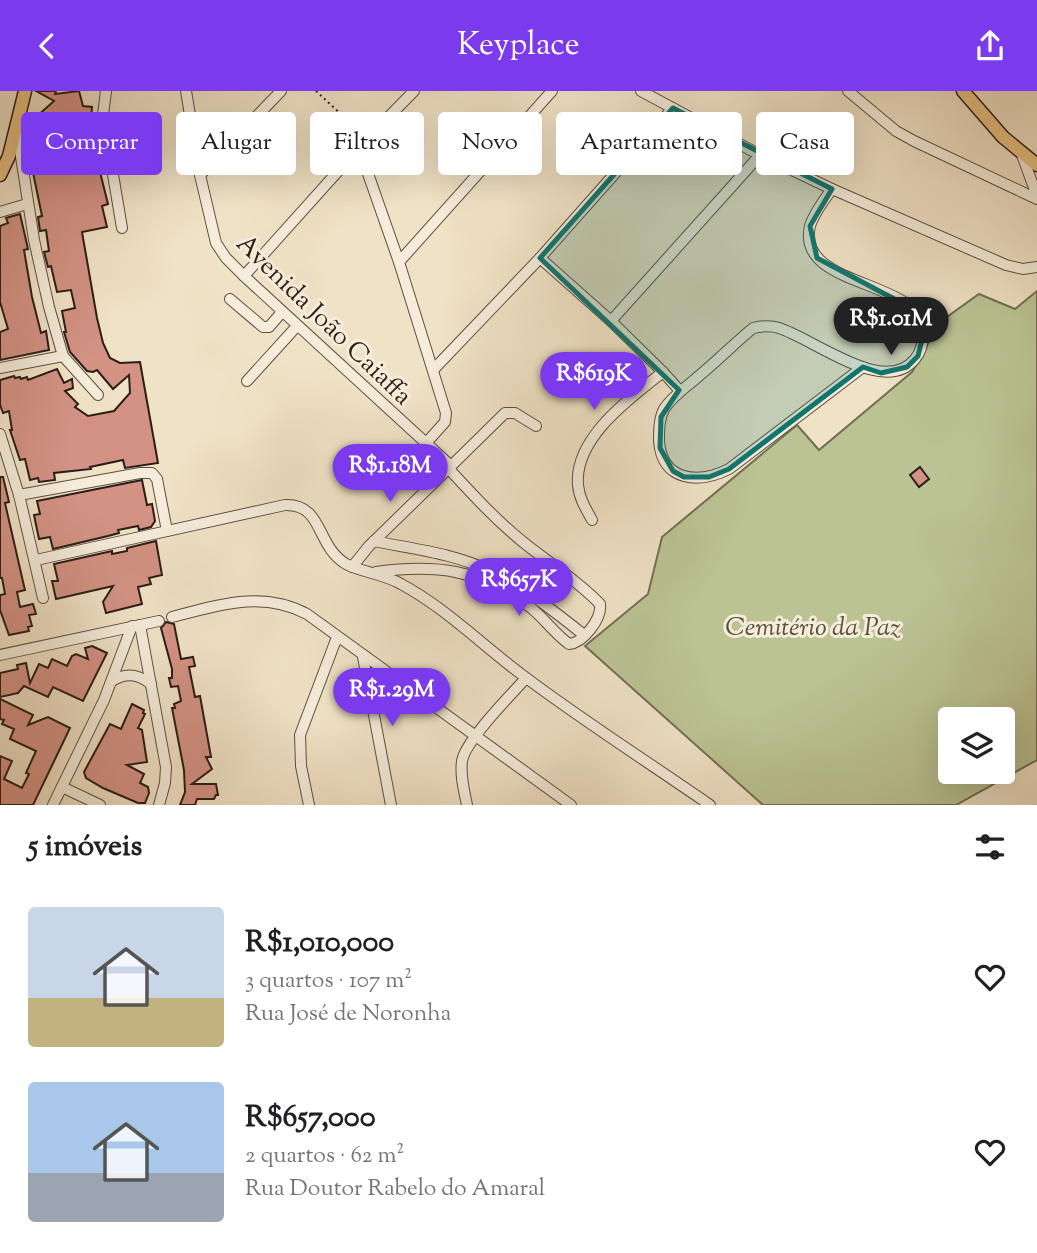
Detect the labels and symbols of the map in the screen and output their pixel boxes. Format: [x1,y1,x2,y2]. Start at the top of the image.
street label: Avenida João Caiaffa [227,227,420,415]
pin: R$1.01M [826,297,956,357]
pin: R$619K [537,353,651,412]
pin: R$1.18M [325,445,455,504]
pin: R$657K [462,559,576,618]
park label: Cemitério da Paz [725,610,901,647]
pin: R$1.29M [327,669,457,728]

